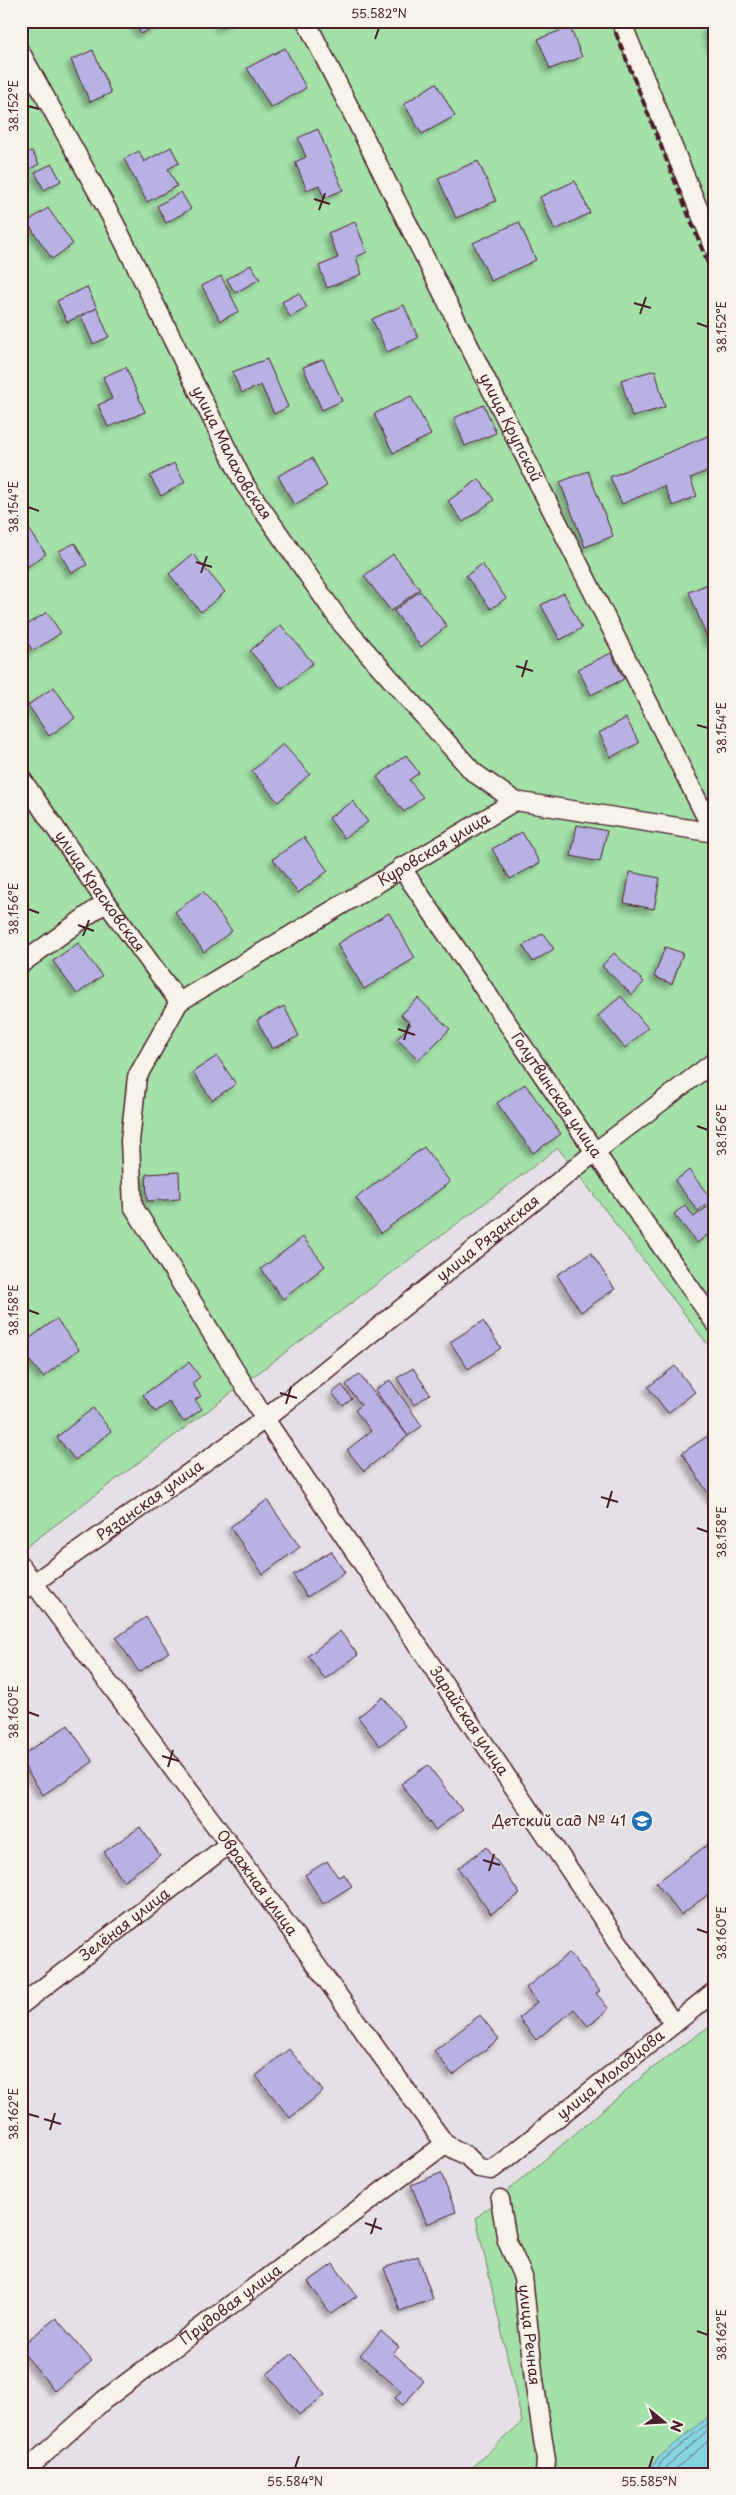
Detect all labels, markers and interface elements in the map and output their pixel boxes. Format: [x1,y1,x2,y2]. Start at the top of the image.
text: 55.582°N [351,4,407,22]
text: 38.152°E [4,80,22,132]
text: 38.152°E [712,301,730,353]
street label: улица Крупской [475,368,549,485]
street label: улица Малаховская [187,381,279,524]
text: 38.154°E [4,481,22,533]
text: 38.154°E [712,702,730,754]
street label: Куровская улица [373,805,494,891]
street label: улица Красковская [50,825,152,956]
text: 38.156°E [4,883,22,935]
street label: Голутвинская улица [506,1027,609,1162]
text: 38.156°E [712,1104,730,1156]
street label: улица Рязанская [431,1189,544,1286]
text: 38.158°E [4,1284,22,1336]
street label: Рязанская улица [91,1453,208,1545]
text: 38.158°E [712,1506,730,1558]
street label: Зарайская улица [425,1661,516,1780]
text: 38.160°E [4,1685,22,1739]
place label: Детский сад № 41 [491,1808,626,1831]
school or university icon: Детский сад № 41 [630,1809,654,1833]
street label: Овражная улица [212,1824,305,1940]
street label: Зелёная улица [74,1881,174,1966]
text: 38.160°E [712,1906,730,1960]
street label: улица Молодцова [551,2023,669,2124]
text: 38.162°E [4,2088,22,2140]
street label: Прудовая улица [174,2257,286,2350]
street label: улица Речная [514,2283,548,2386]
text: 38.162°E [712,2309,730,2361]
north arrow [638,2398,688,2448]
text: N [665,2418,689,2435]
text: 55.584°N [267,2472,323,2490]
text: 55.585°N [621,2472,677,2490]

